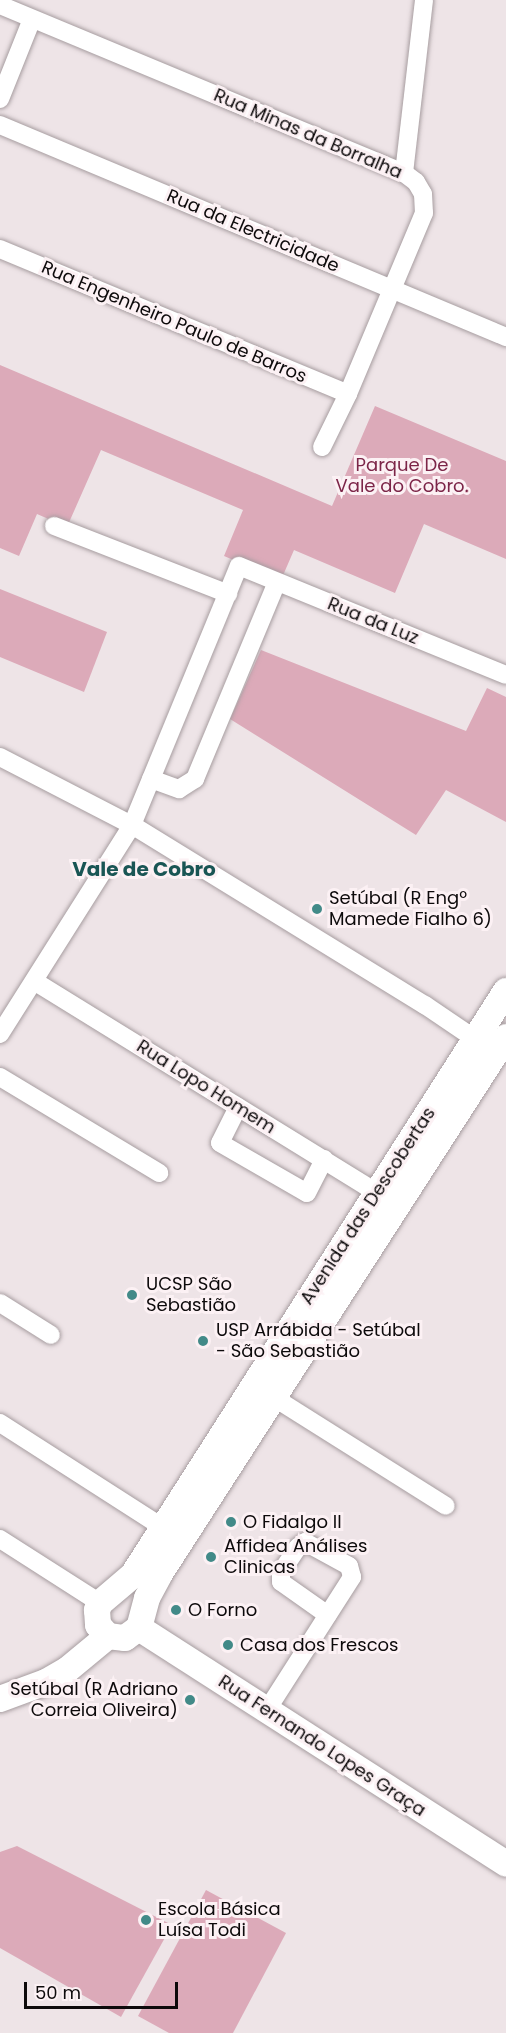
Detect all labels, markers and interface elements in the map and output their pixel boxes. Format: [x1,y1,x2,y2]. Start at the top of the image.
street label: Rua Minas da Borralha [211,84,405,184]
street label: Rua da Electricidade [164,185,342,277]
street label: Rua Engenheiro Paulo de Barros [38,256,310,388]
park label: Parque De Vale do Cobro. [336,455,468,498]
street label: Rua da Luz [324,593,422,649]
district label: Vale de Cobro [72,857,216,881]
place label: Setúbal (R Engº Mamede Fialho 6) [329,888,492,930]
marker: Setúbal (R Engº Mamede Fialho 6) [310,902,324,916]
street label: Rua Lopo Homem [133,1036,279,1138]
street label: Avenida das Descobertas [296,1103,440,1309]
place label: UCSP São Sebastião [146,1274,236,1316]
marker: UCSP São Sebastião [123,1286,141,1304]
place label: USP Arrábida - Setúbal - São Sebastião [216,1320,421,1362]
marker: USP Arrábida - Setúbal - São Sebastião [194,1332,212,1350]
place label: O Fidalgo II [243,1511,342,1533]
marker: O Fidalgo II [224,1515,238,1529]
place label: Affidea Análises Clinicas [224,1536,367,1578]
marker: Affidea Análises Clinicas [202,1548,220,1566]
place label: O Forno [188,1599,257,1621]
marker: O Forno [169,1603,183,1617]
place label: Casa dos Frescos [240,1634,399,1656]
marker: Casa dos Frescos [221,1638,235,1652]
street label: Rua Fernando Lopes Graça [214,1671,430,1821]
place label: Setúbal (R Adriano Correia Oliveira) [10,1679,178,1722]
marker: Setúbal (R Adriano Correia Oliveira) [183,1693,197,1707]
place label: Escola Básica Luísa Todi [158,1899,281,1942]
marker: Escola Básica Luísa Todi [139,1913,153,1927]
scale bar [27,1970,182,2008]
text: 50 m [35,1980,81,2005]

